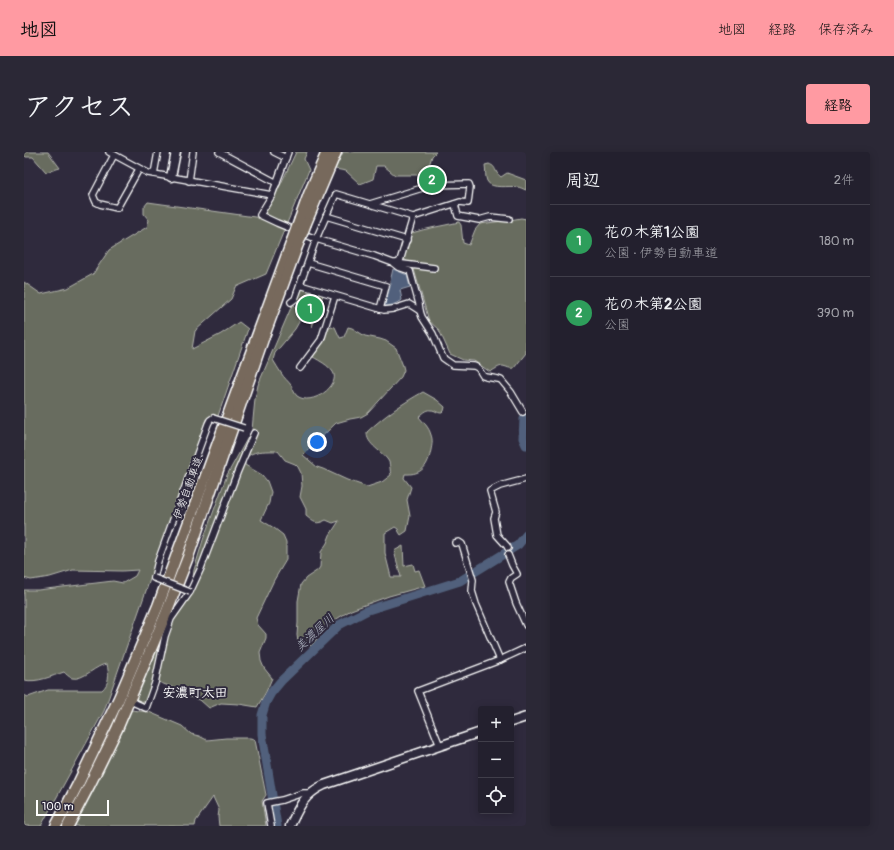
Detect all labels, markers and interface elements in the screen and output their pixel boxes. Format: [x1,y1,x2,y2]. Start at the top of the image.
text: 地図 [20,18,58,42]
text: 地図 [718,21,746,38]
text: 経路 [768,21,796,38]
text: 保存済み [818,21,874,38]
button: 経路 [806,84,870,124]
text: アクセス [24,90,134,125]
pin: 2 [419,165,445,195]
text: 周辺 [566,170,600,191]
text: 2件 [834,172,854,188]
text: 花の木第1公園 [604,223,700,242]
text: 1 [576,233,582,249]
text: 180 m [819,233,854,249]
text: 公園 · 伊勢自動車道 [604,245,718,261]
pin: 1 [297,294,323,324]
text: 花の木第2公園 [604,295,702,314]
text: 2 [575,305,583,321]
text: 390 m [817,305,854,321]
text: 公園 [604,317,630,333]
your location [307,432,327,452]
street label: 伊勢自動車道 [171,455,205,521]
water label: 美濃屋川 [292,611,338,655]
district label: 安濃町太田 [162,685,228,701]
map controls [478,706,514,814]
button: + [478,706,514,742]
button: − [478,742,514,778]
button: locate [478,778,514,814]
scale bar [36,798,109,817]
text: 100 m [42,800,73,813]

